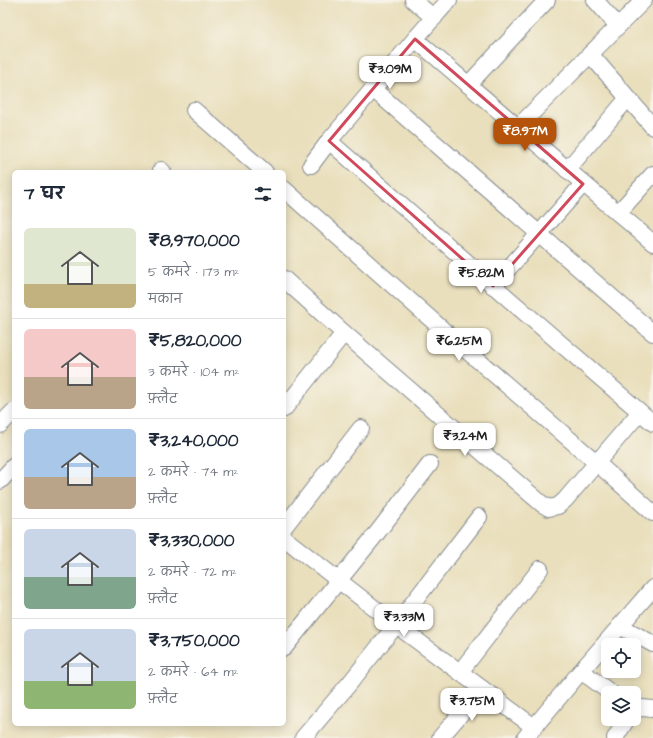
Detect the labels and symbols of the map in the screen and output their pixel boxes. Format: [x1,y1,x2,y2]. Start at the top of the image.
pin: ₹3.09M [357,56,423,90]
pin: ₹8.97M [492,118,558,152]
pin: ₹5.82M [448,260,514,294]
pin: ₹6.25M [426,328,492,362]
pin: ₹3.24M [432,423,498,457]
pin: ₹3.33M [371,604,437,638]
pin: ₹3.75M [439,688,505,722]

